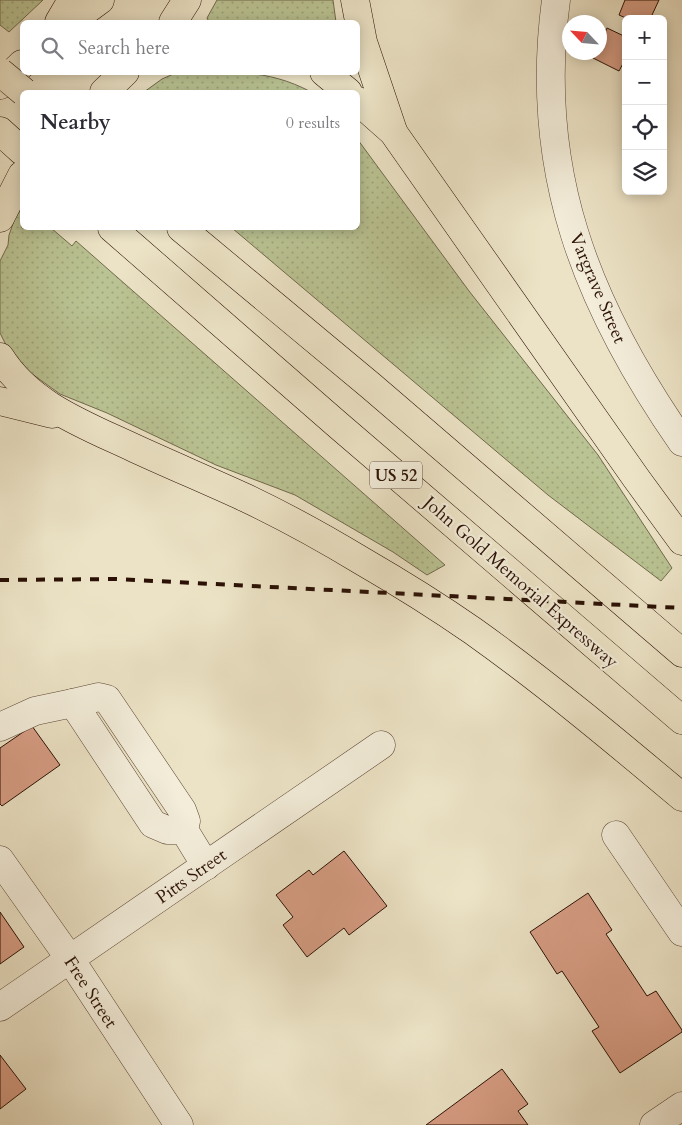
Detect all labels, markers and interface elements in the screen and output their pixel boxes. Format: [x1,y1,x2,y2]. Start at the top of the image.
north arrow [562,15,607,60]
map controls [622,15,667,195]
button: + [622,15,667,60]
search box [20,20,360,75]
icon: search [38,34,66,62]
text: Search here [78,35,170,61]
button: − [622,60,667,105]
button: locate [622,105,667,150]
text: Nearby [40,108,111,137]
text: 0 results [286,112,340,134]
button: layers [622,150,667,195]
street label: Vargrave Street [563,229,632,347]
road number: US 52 [370,462,422,488]
street label: John Gold Memorial Expressway [416,489,624,674]
street label: Pitts Street [151,843,232,910]
street label: Free Street [58,951,123,1033]

